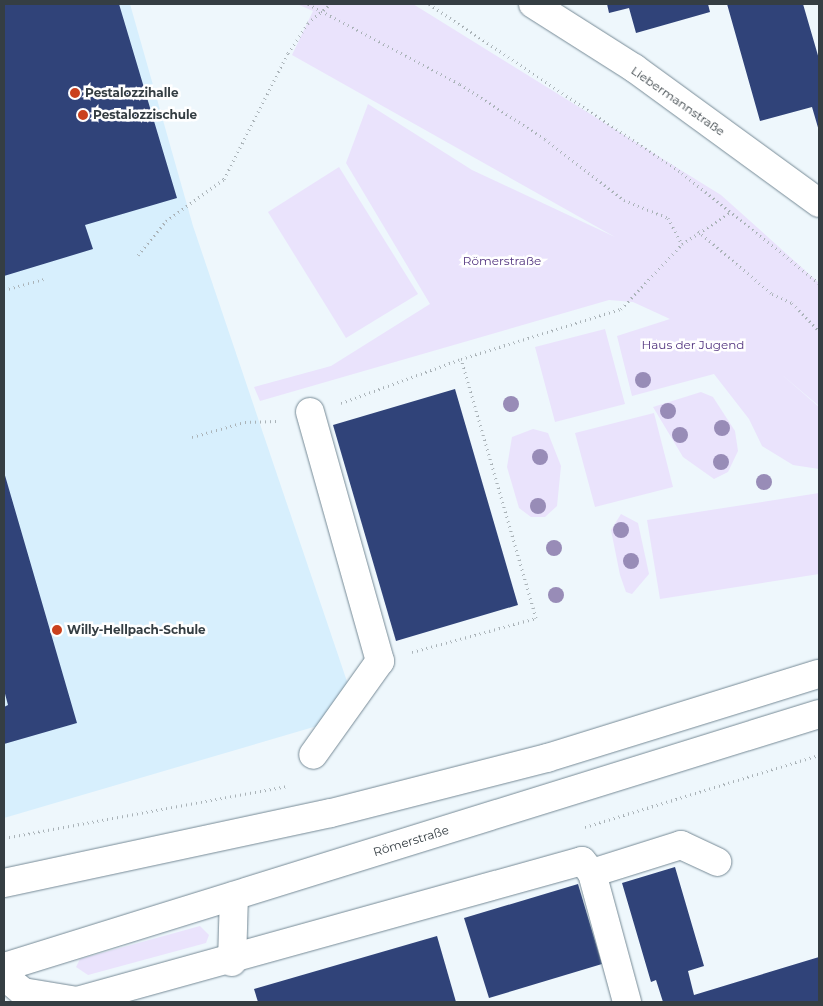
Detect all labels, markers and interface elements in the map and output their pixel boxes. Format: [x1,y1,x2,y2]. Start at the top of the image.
street label: Liebermannstraße [628,63,728,139]
place label: Pestalozzihalle [85,86,179,100]
marker: Pestalozzihalle [69,87,81,99]
place label: Pestalozzischule [93,108,197,122]
marker: Pestalozzischule [77,109,89,121]
park label: Römerstraße [463,254,541,268]
park label: Haus der Jugend [641,338,745,352]
place label: Willy-Hellpach-Schule [67,623,206,637]
marker: Willy-Hellpach-Schule [51,624,63,636]
street label: Römerstraße [371,823,451,859]

